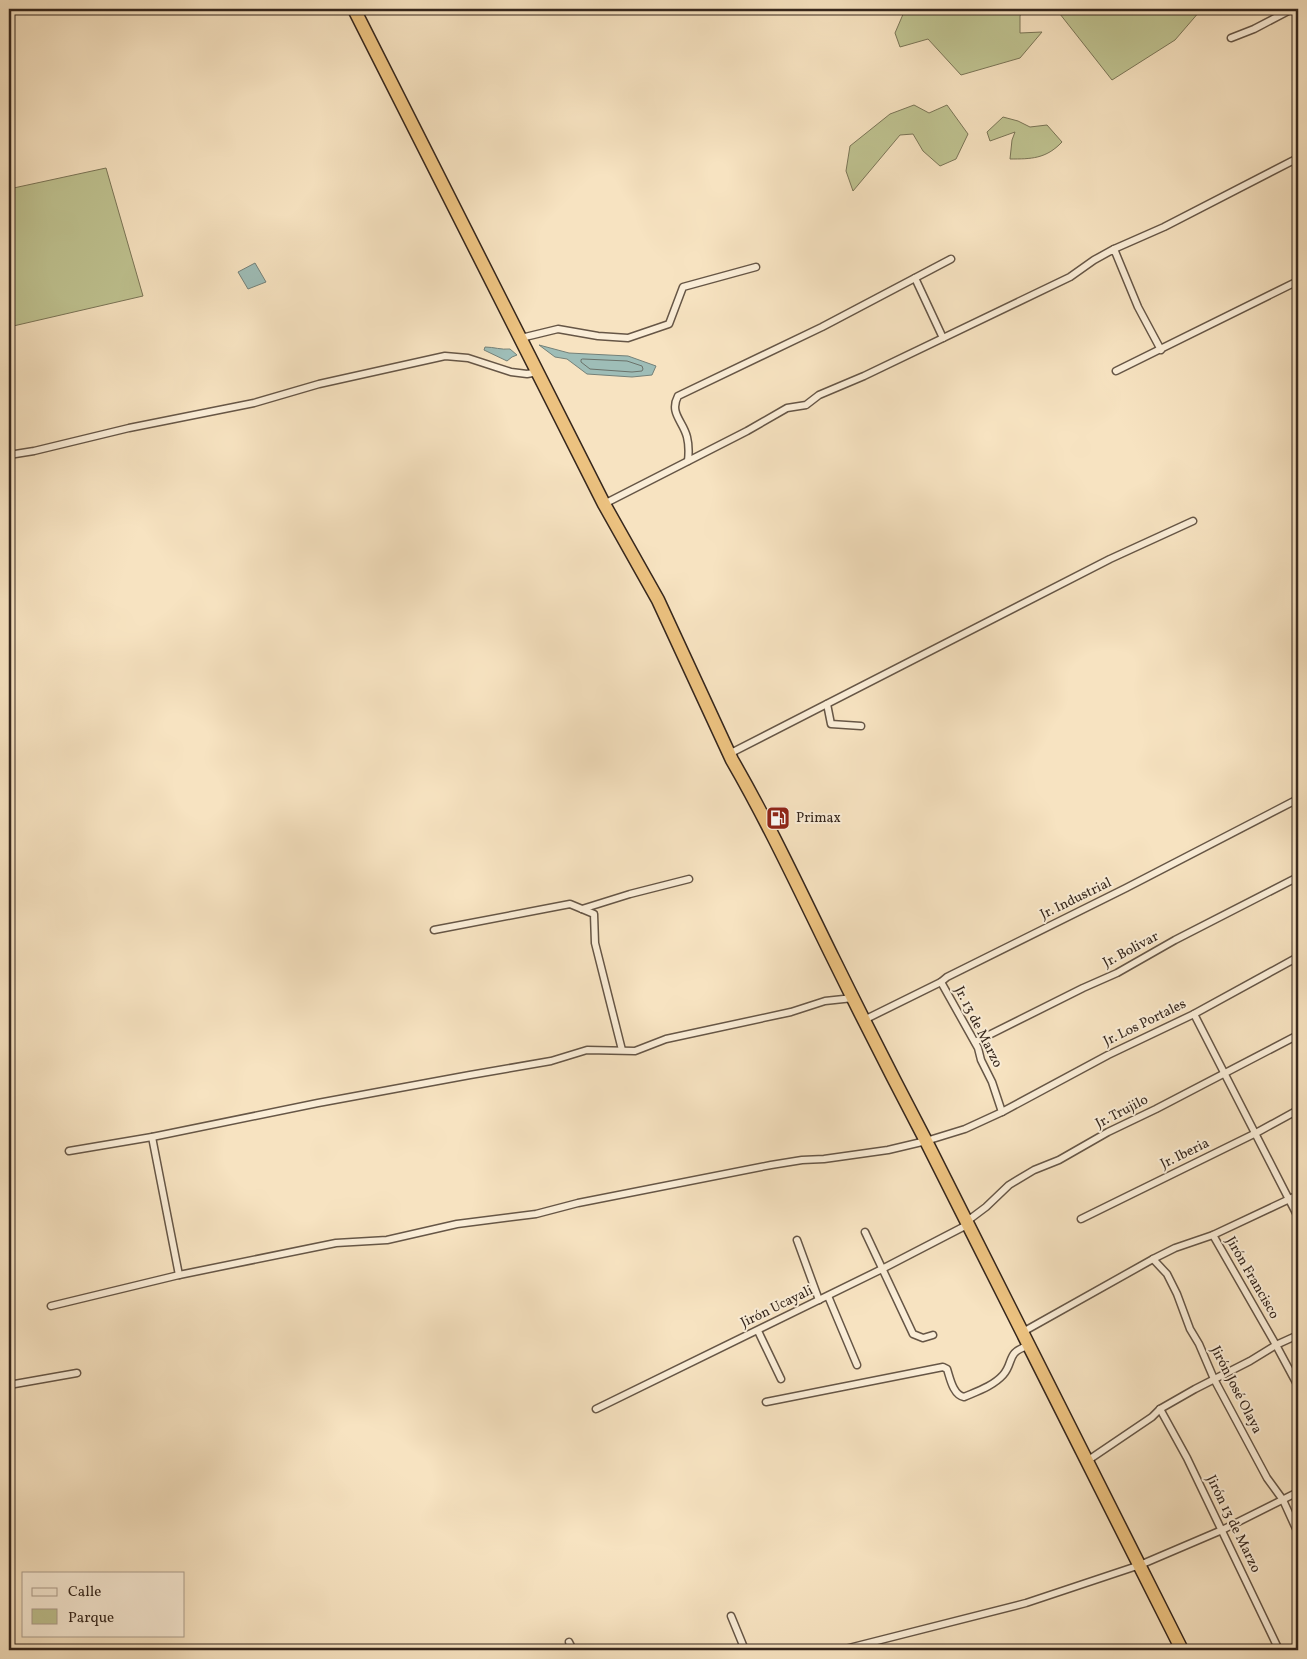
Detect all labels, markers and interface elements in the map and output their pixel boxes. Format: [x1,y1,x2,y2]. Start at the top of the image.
fuel station icon: Primax [765,805,791,831]
place label: Primax [796,809,841,828]
street label: Jr. Industrial [1037,874,1115,924]
street label: Jr. Bolivar [1100,927,1162,973]
street label: Jr. 13 de Marzo [949,983,1007,1071]
street label: Jr. Los Portales [1100,995,1190,1051]
street label: Jr. Trujilo [1092,1091,1152,1133]
street label: Jr. Iberia [1157,1134,1213,1174]
street label: Jirón Francisco [1221,1233,1283,1323]
street label: Jirón Ucayali [738,1281,816,1333]
street label: Jirón José Olaya [1206,1343,1266,1437]
street label: Jirón 13 de Marzo [1201,1472,1265,1576]
legend [22,1572,185,1636]
text: Calle [68,1582,101,1603]
text: Parque [68,1608,114,1629]

